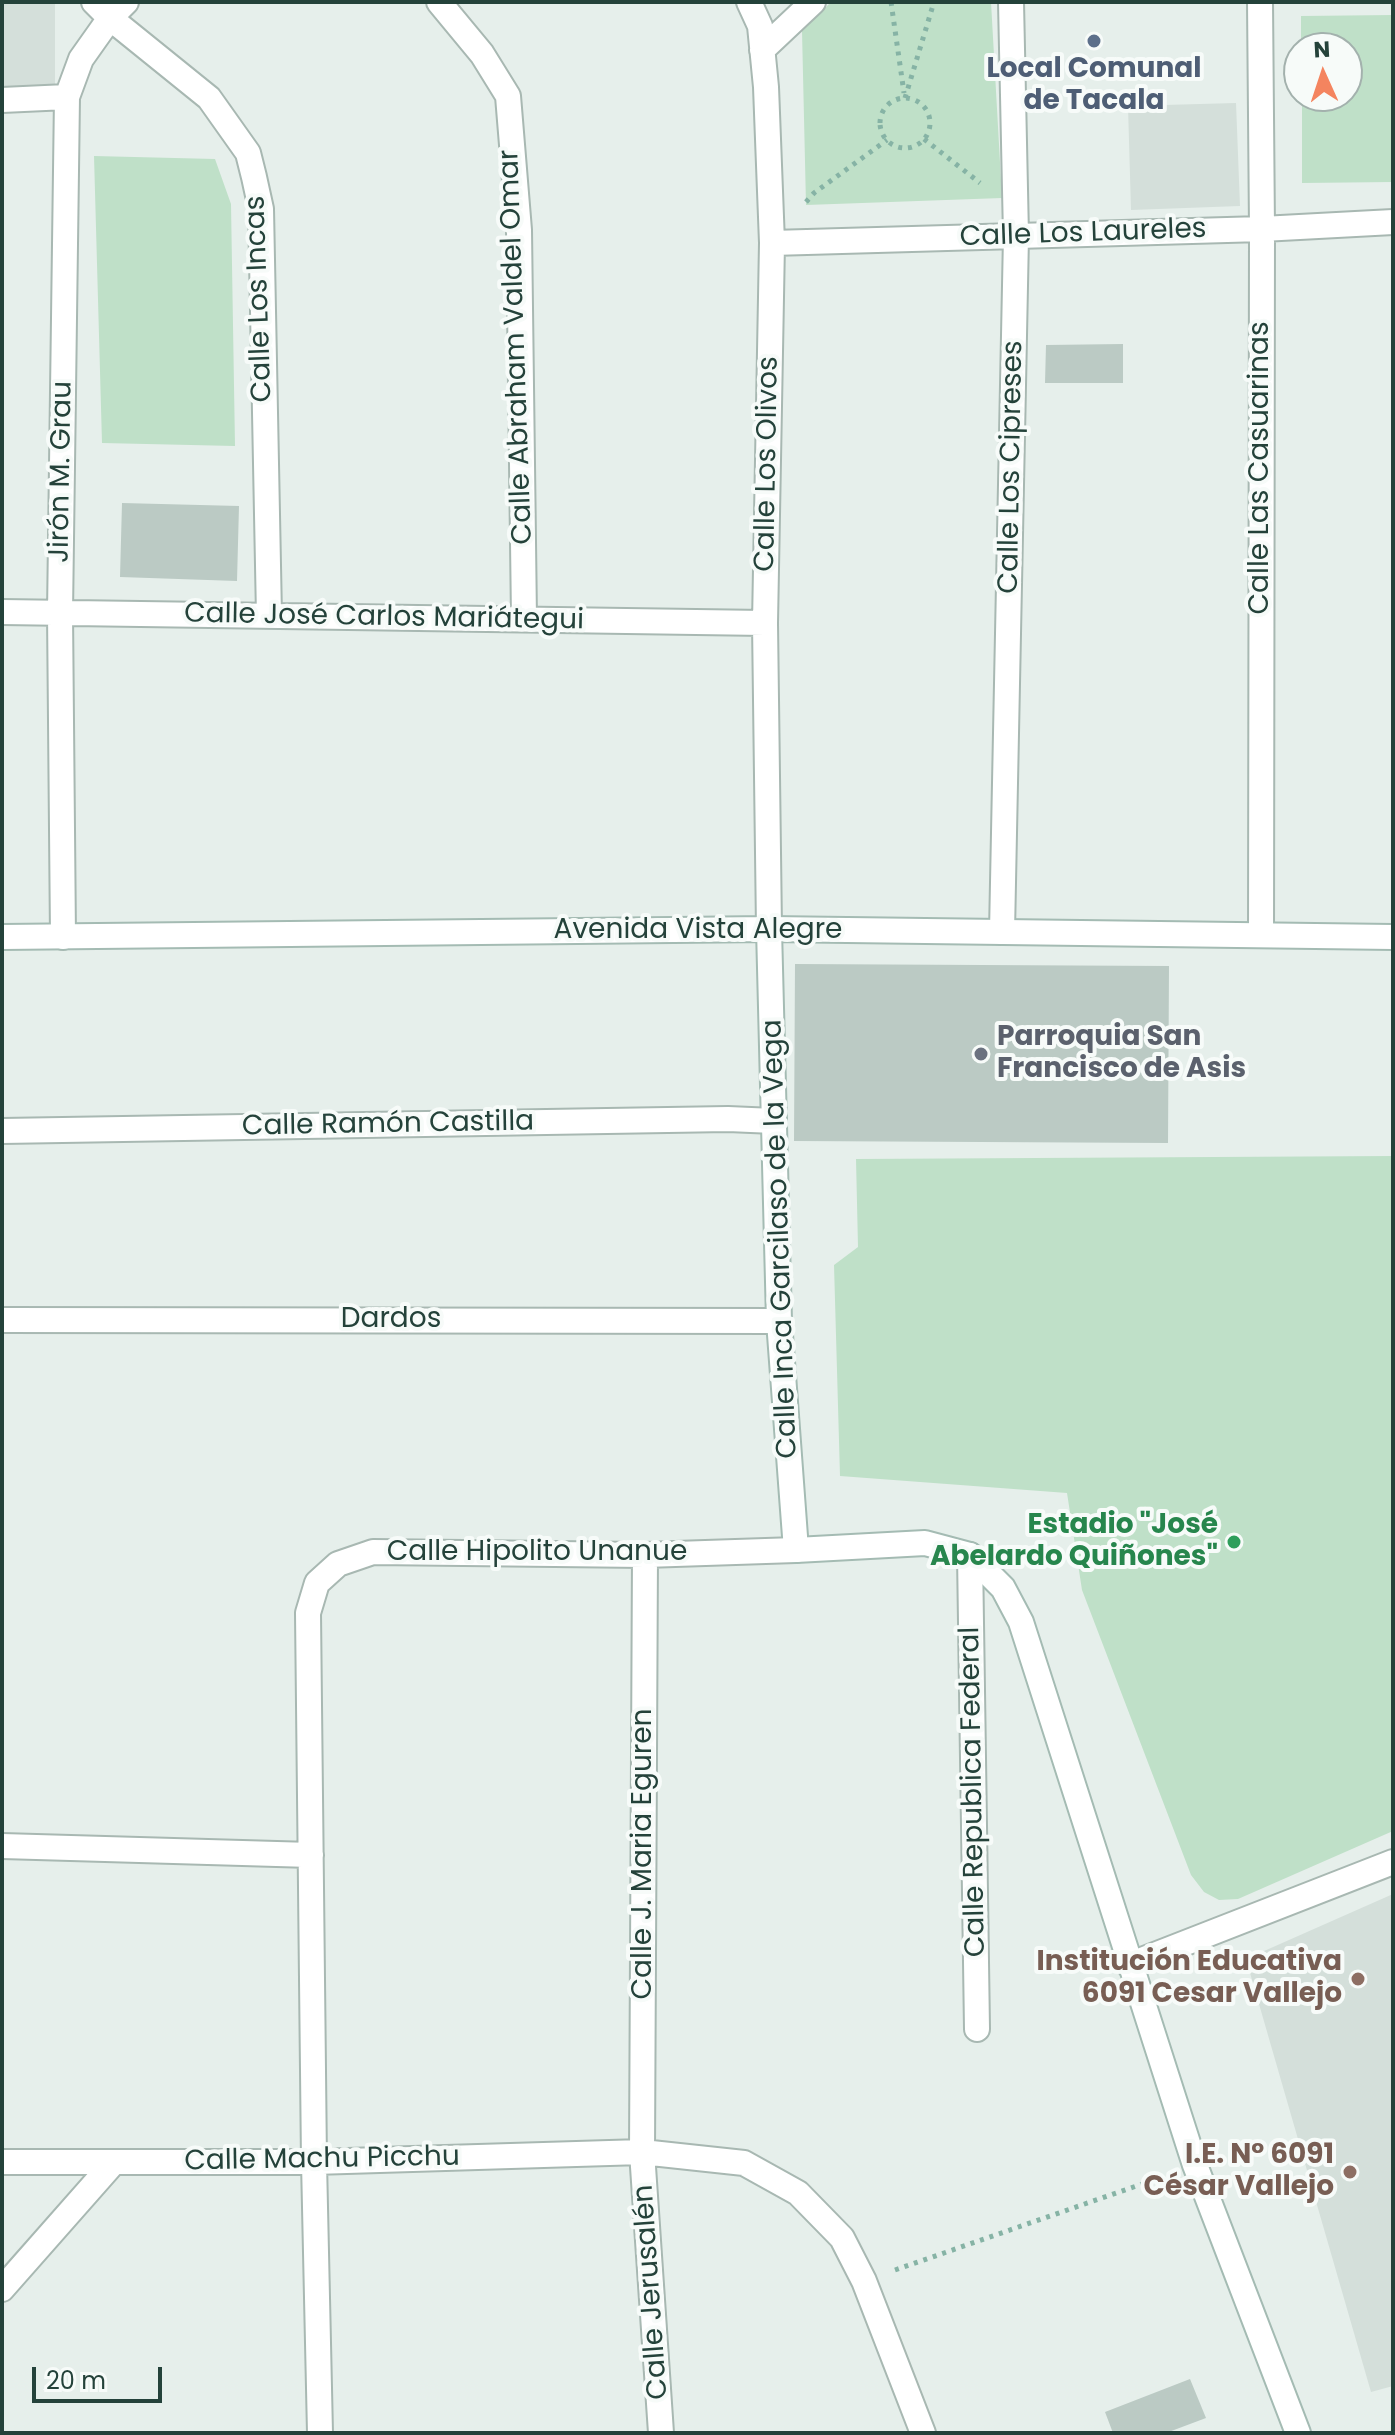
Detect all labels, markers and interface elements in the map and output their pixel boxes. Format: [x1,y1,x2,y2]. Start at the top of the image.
marker: Local Comunal de Tacala [1085,32,1103,50]
north arrow [1283,32,1363,112]
text: N [1313,34,1331,65]
place label: Local Comunal de Tacala [986,53,1202,119]
street label: Calle Abraham Valdel Omar [493,149,541,545]
street label: Calle Los Incas [240,195,280,403]
street label: Calle Los Laureles [959,213,1207,255]
street label: Calle Las Casuarinas [1244,321,1278,615]
street label: Calle Los Cipreses [993,340,1031,594]
street label: Calle Los Olivos [749,356,787,572]
street label: Jirón M. Grau [44,381,80,563]
street label: Calle José Carlos Mariátegui [184,598,584,638]
street label: Avenida Vista Alegre [554,914,842,948]
street label: Calle Inca Garcilaso de la Vega [757,1019,805,1459]
place label: Parroquia San Francisco de Asis [997,1021,1246,1087]
marker: Parroquia San Francisco de Asis [972,1045,990,1063]
street label: Calle Ramón Castilla [242,1106,534,1144]
street label: Dardos [341,1303,441,1337]
place label: Estadio "José Abelardo Quiñones" [930,1509,1218,1575]
marker: Estadio "José Abelardo Quiñones" [1225,1533,1243,1551]
street label: Calle Hipolito Unanue [387,1536,687,1570]
street label: Calle Republica Federal [954,1626,994,1958]
street label: Calle J. Maria Eguren [627,1708,661,2000]
place label: Institución Educativa 6091 Cesar Vallejo [1036,1946,1342,2012]
marker: Institución Educativa 6091 Cesar Vallejo [1349,1970,1367,1988]
place label: I.E. N° 6091 César Vallejo [1144,2139,1334,2205]
street label: Calle Machu Picchu [184,2141,460,2179]
marker: I.E. N° 6091 César Vallejo [1341,2163,1359,2181]
street label: Calle Jerusalén [628,2183,676,2401]
scale bar [36,2351,166,2401]
text: 20 m [46,2364,106,2397]

